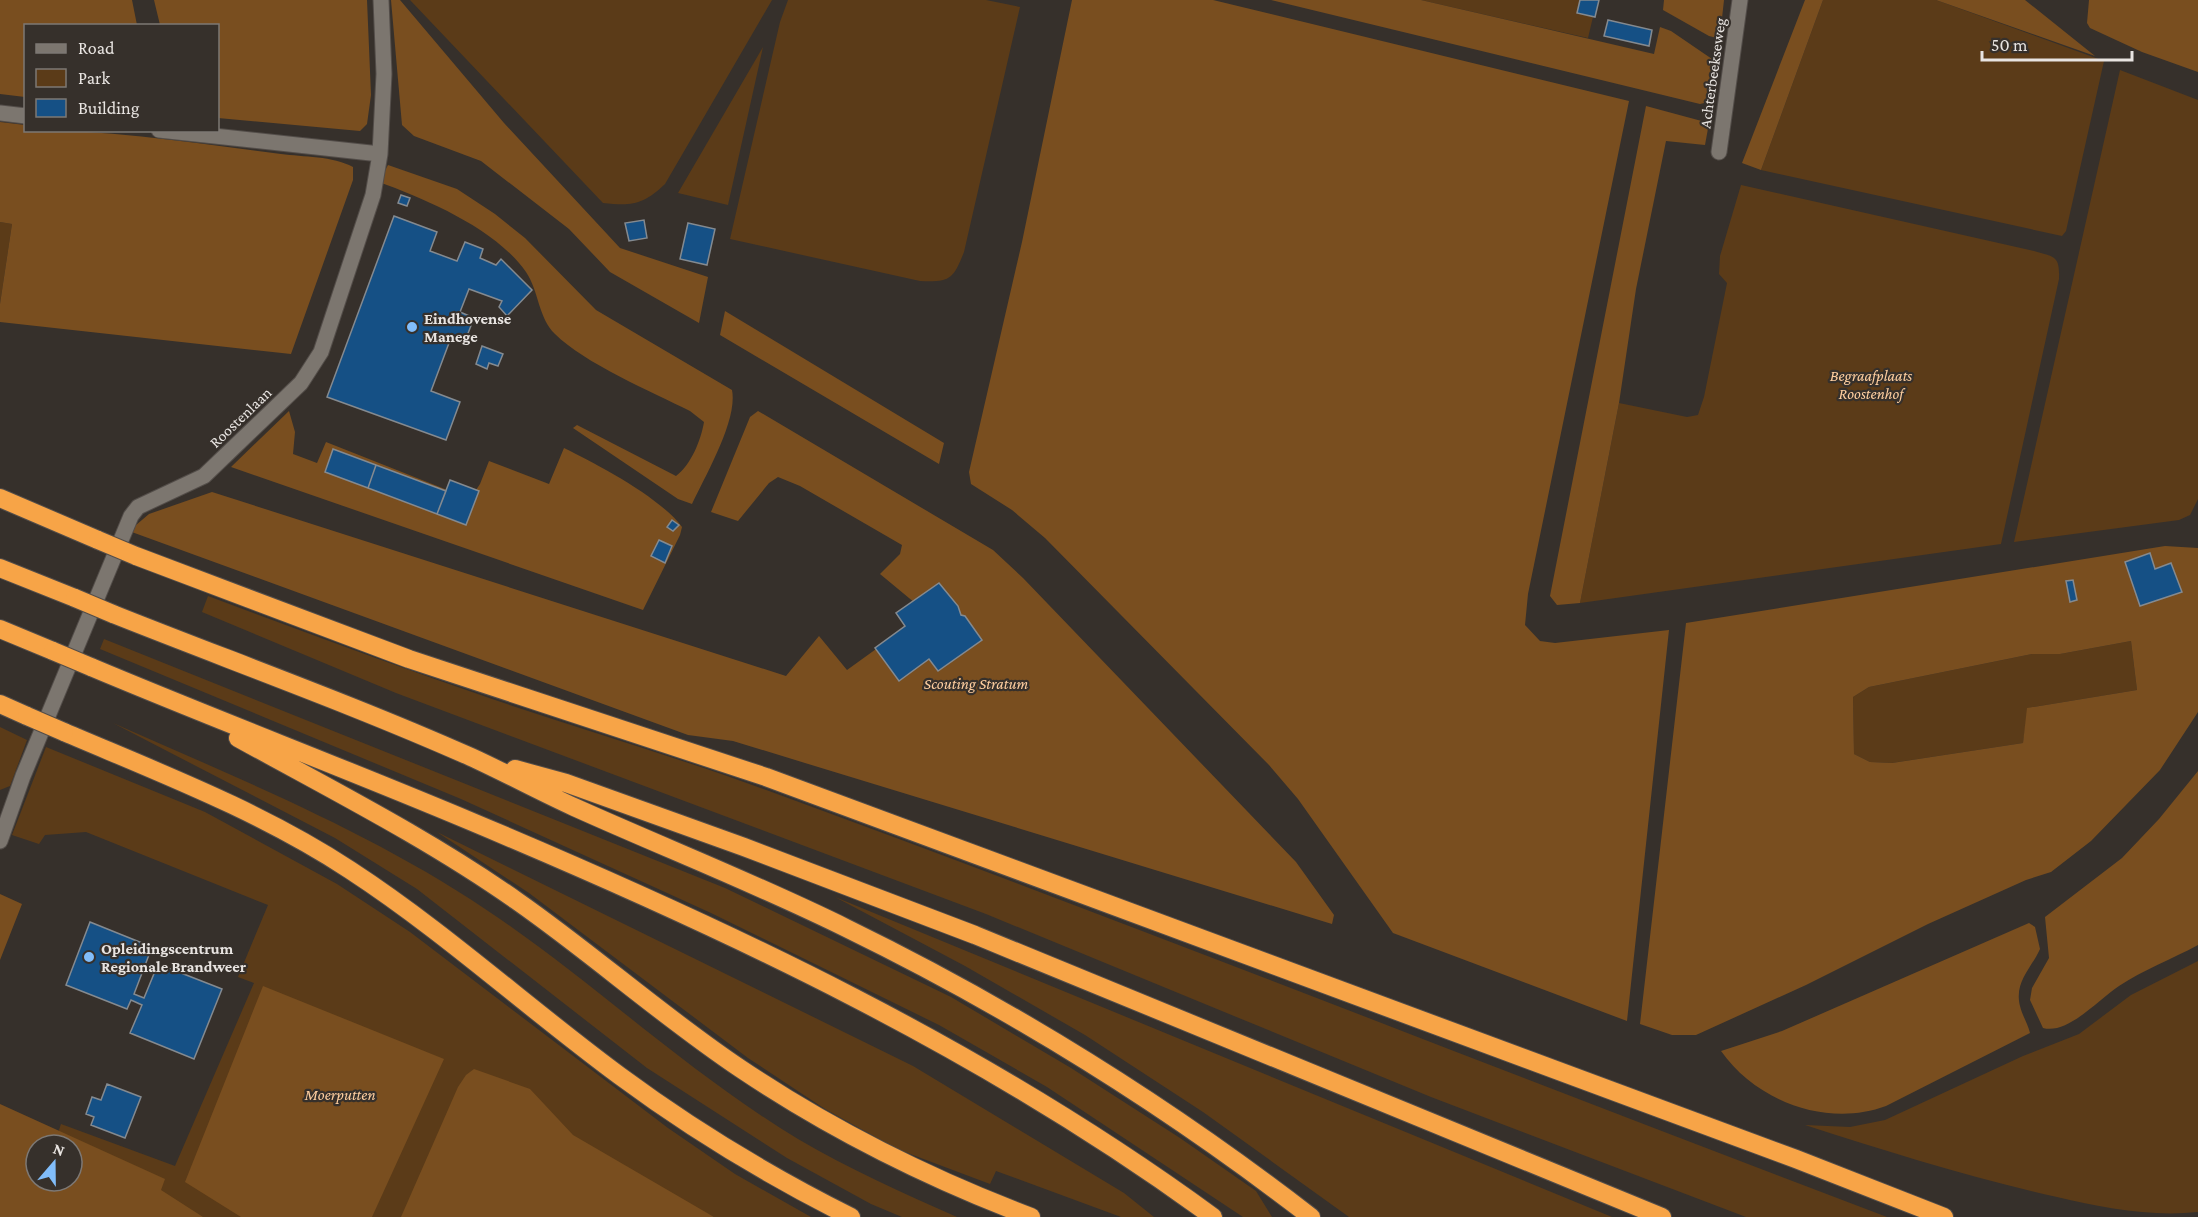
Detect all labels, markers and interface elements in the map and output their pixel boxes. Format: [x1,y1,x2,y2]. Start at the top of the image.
street label: Achterbeekseweg [1696,16,1730,130]
legend [24,24,219,132]
scale bar [1982,24,2132,62]
text: 50 m [1991,35,2028,55]
text: Road [78,38,115,58]
text: Park [78,68,110,88]
text: Building [78,98,140,118]
place label: Eindhovense Manege [424,310,512,345]
marker: Eindhovense Manege [405,320,419,334]
park label: Begraafplaats Roostenhof [1830,367,1912,403]
street label: Roostenlaan [206,383,275,451]
park label: Scouting Stratum [924,675,1029,693]
place label: Opleidingscentrum Regionale Brandweer [101,940,247,975]
marker: Opleidingscentrum Regionale Brandweer [82,950,96,964]
park label: Moerputten [304,1086,375,1104]
north arrow [24,1133,84,1193]
text: N [51,1140,67,1159]

